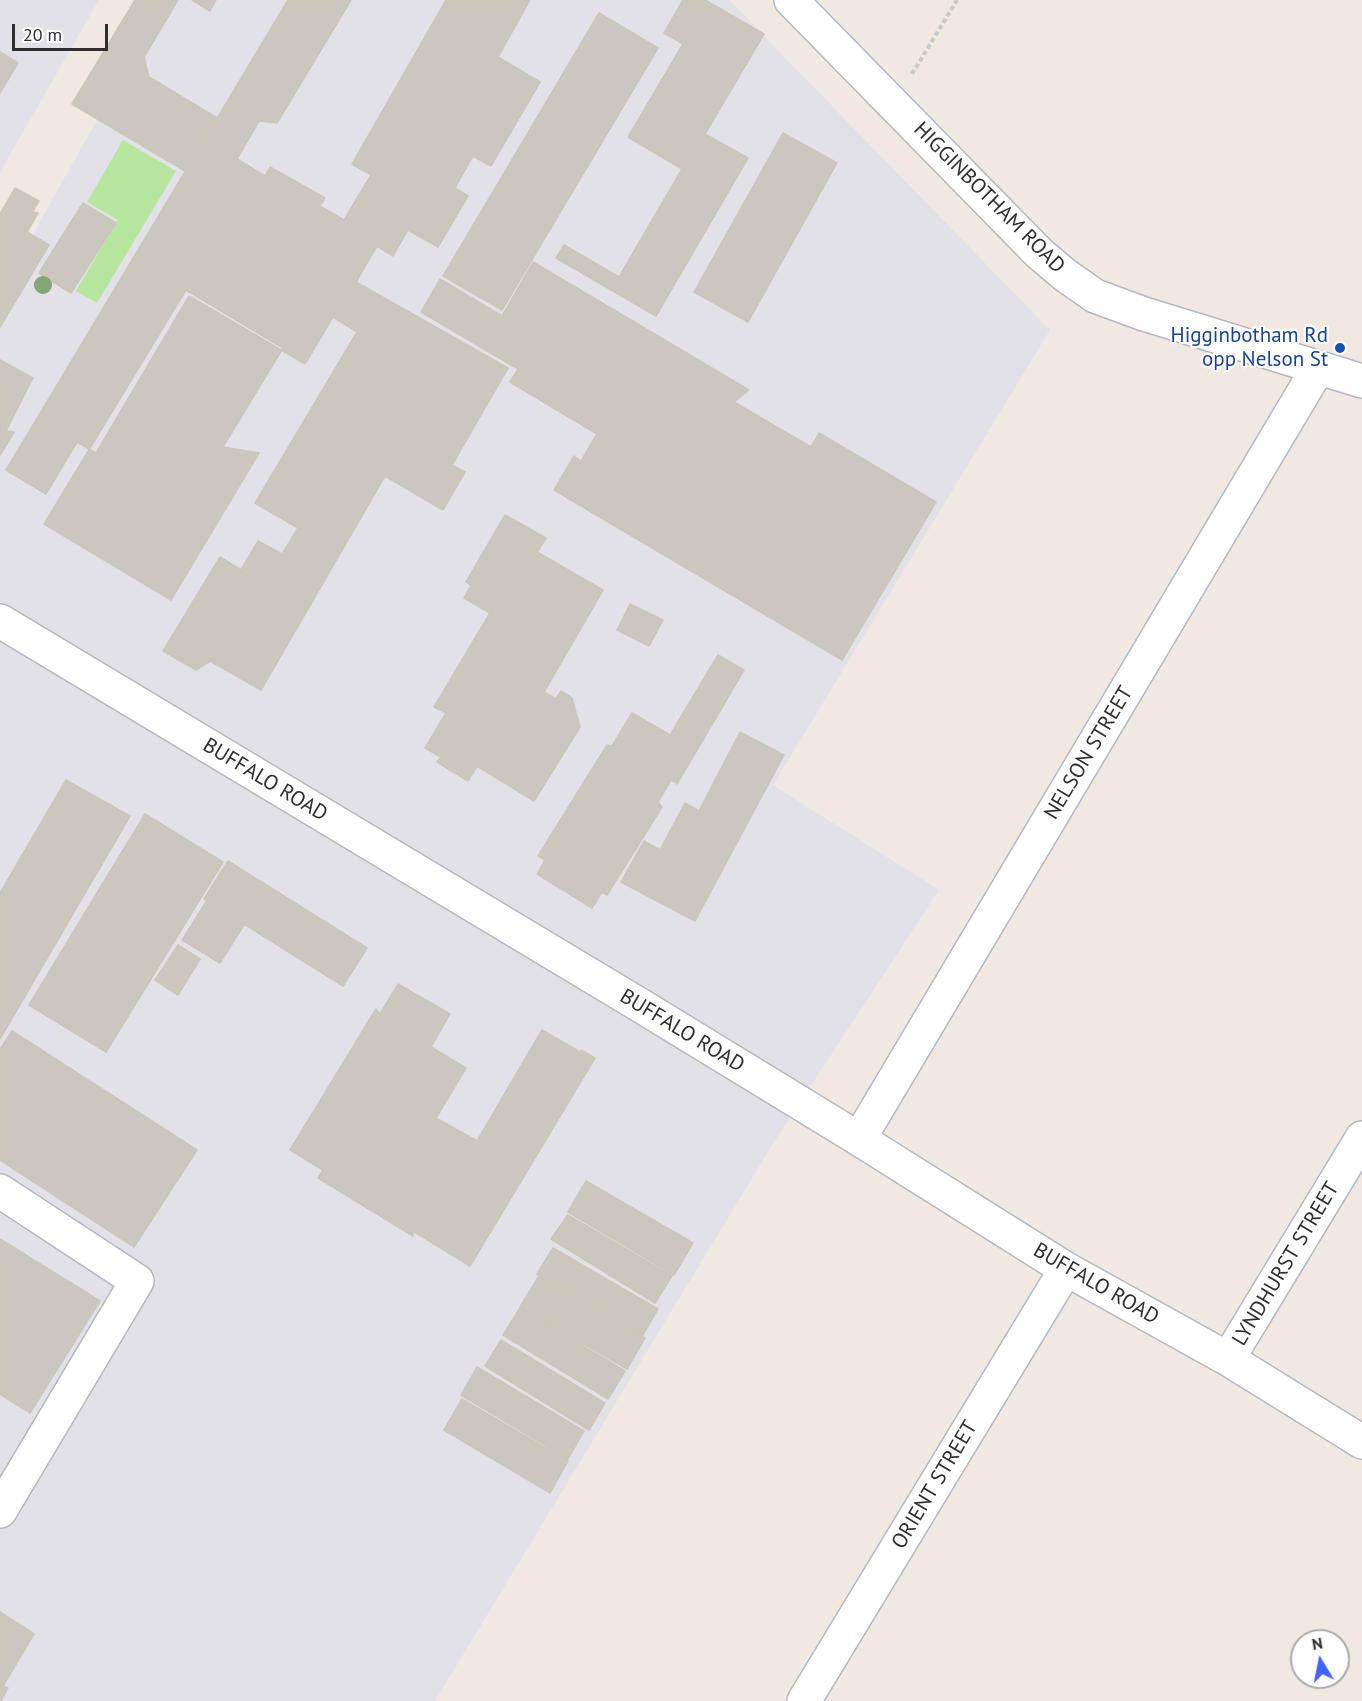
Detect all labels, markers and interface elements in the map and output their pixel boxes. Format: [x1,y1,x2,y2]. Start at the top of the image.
scale bar [15,12,111,50]
text: 20 m [23,23,62,46]
street label: HIGGINBOTHAM ROAD [908,117,1070,279]
place label: Higginbotham Rd opp Nelson St [1171,323,1328,373]
marker: Higginbotham Rd opp Nelson St [1333,341,1347,355]
street label: NELSON STREET [1039,682,1139,824]
street label: BUFFALO ROAD [198,733,332,827]
street label: BUFFALO ROAD [615,984,749,1078]
street label: LYNDHURST STREET [1227,1178,1345,1350]
street label: BUFFALO ROAD [1029,1238,1163,1330]
street label: ORIENT STREET [887,1416,983,1554]
north arrow [1290,1629,1350,1689]
text: N [1310,1632,1324,1654]

